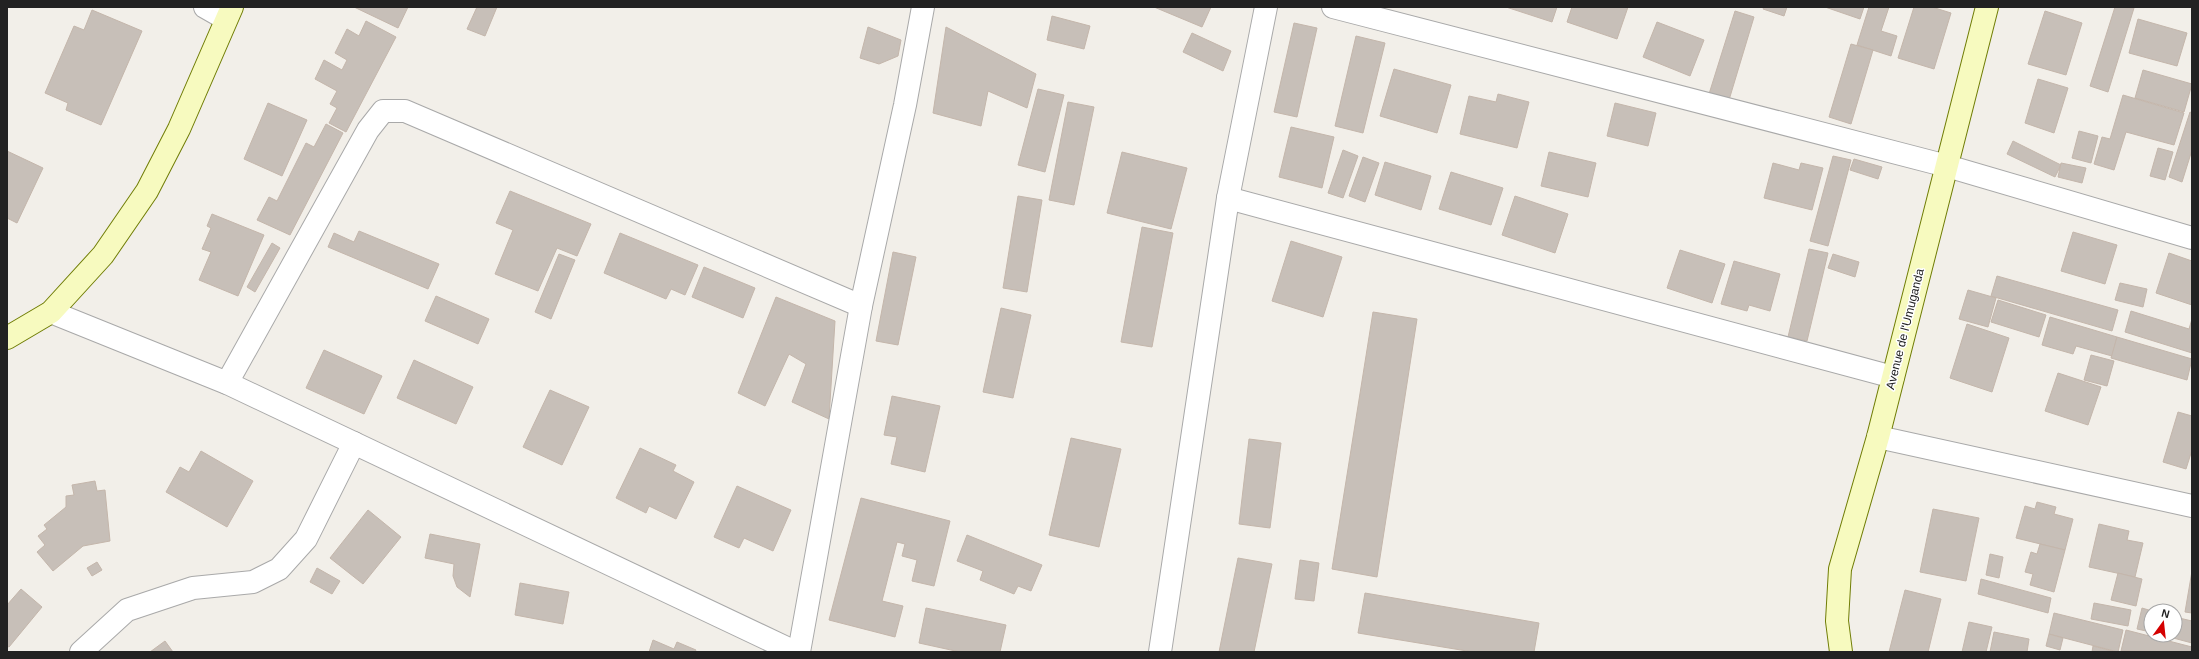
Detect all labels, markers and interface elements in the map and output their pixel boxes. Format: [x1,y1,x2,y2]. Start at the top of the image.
street label: Avenue de l'Umuganda [1883,267,1927,391]
north arrow [2143,603,2183,643]
text: N [2160,607,2171,620]

